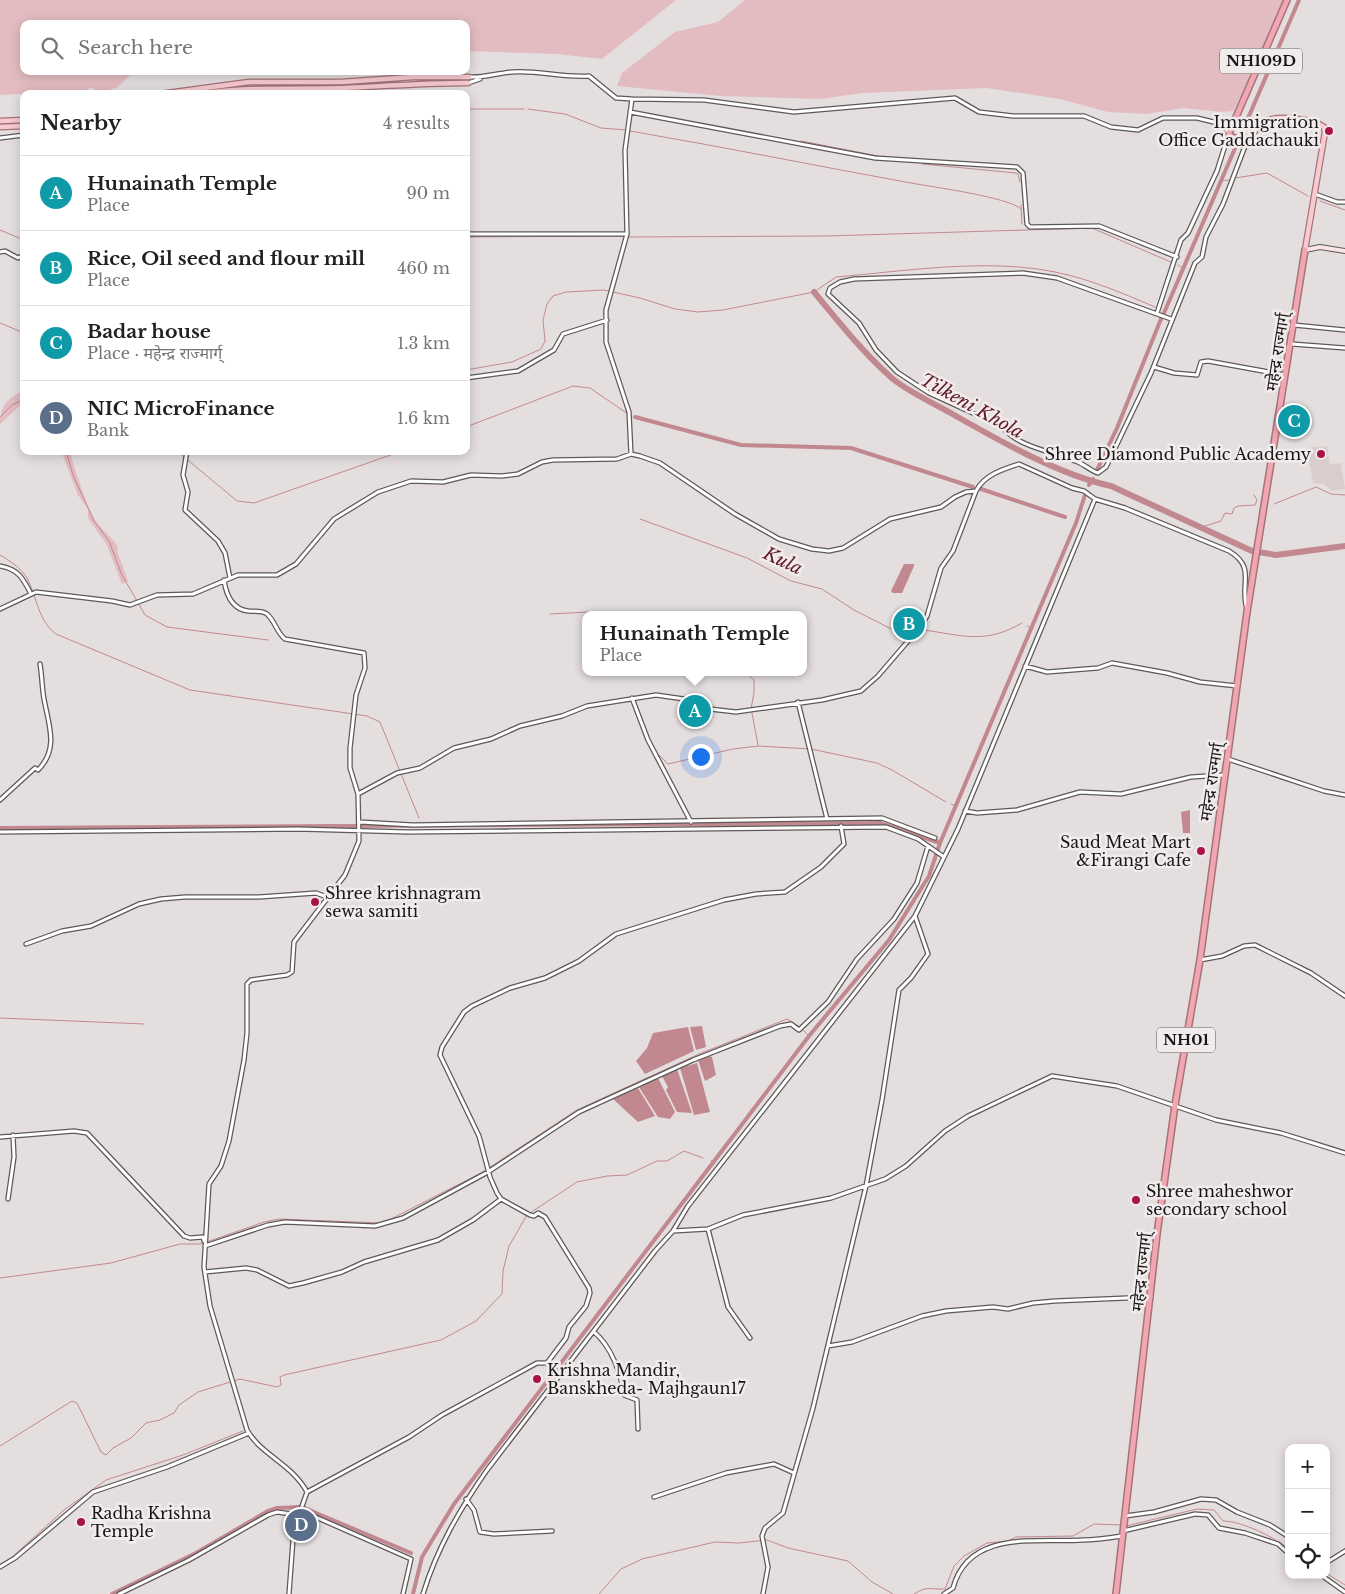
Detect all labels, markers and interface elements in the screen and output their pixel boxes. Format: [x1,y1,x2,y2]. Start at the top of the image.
search box [20,20,470,75]
icon: search [38,34,66,62]
text: Search here [78,36,193,59]
road number: NH109D [1220,48,1302,74]
text: Nearby [40,110,121,136]
place label: Immigration Office Gaddachauki [1158,112,1320,150]
text: 4 results [383,113,450,133]
marker: Immigration Office Gaddachauki [1323,125,1335,137]
text: Hunainath Temple [87,172,277,195]
text: A [50,183,62,203]
text: 90 m [407,183,450,203]
text: Place [87,195,130,215]
text: Rice, Oil seed and flour mill [87,247,365,270]
text: B [50,258,62,278]
text: 460 m [397,258,450,278]
text: Place [87,270,130,290]
street label: महेन्द्र राज्मार्ग् [1261,309,1294,393]
text: Badar house [87,320,211,343]
text: C [49,333,63,353]
text: 1.3 km [397,333,450,353]
text: Place · महेन्द्र राज्मार्ग् [87,343,222,363]
water label: Tilkeni Khola [916,369,1028,443]
text: NIC MicroFinance [87,397,275,420]
pin: C [1278,402,1310,440]
text: D [49,408,63,428]
text: 1.6 km [397,408,450,428]
text: Bank [87,420,129,440]
place label: Shree Diamond Public Academy [1045,444,1312,464]
marker: Shree Diamond Public Academy [1315,448,1327,460]
water label: Kula [759,542,806,580]
pin: B [893,605,925,643]
popup [582,611,807,676]
text: Hunainath Temple [599,622,790,645]
text: Place [599,645,642,665]
pin: A [679,692,711,730]
street label: महेन्द्र राज्मार्ग् [1195,739,1228,823]
your location [688,744,714,770]
place label: Saud Meat Mart &Firangi Cafe [1060,832,1191,870]
marker: Saud Meat Mart &Firangi Cafe [1195,845,1207,857]
place label: Shree krishnagram sewa samiti [325,883,481,921]
marker: Shree krishnagram sewa samiti [309,896,321,908]
road number: NH01 [1157,1028,1215,1052]
place label: Shree maheshwor secondary school [1146,1181,1294,1219]
marker: Shree maheshwor secondary school [1130,1194,1142,1206]
street label: महेन्द्र राज्मार्ग् [1127,1229,1156,1312]
place label: Krishna Mandir, Banskheda- Majhgaun17 [547,1360,747,1398]
marker: Krishna Mandir, Banskheda- Majhgaun17 [531,1373,543,1385]
map controls [1285,1444,1330,1579]
button: + [1285,1444,1330,1489]
button: − [1285,1489,1330,1534]
place label: Radha Krishna Temple [91,1503,211,1541]
pin: D [285,1506,317,1544]
marker: Radha Krishna Temple [75,1516,87,1528]
button: locate [1285,1534,1330,1579]

